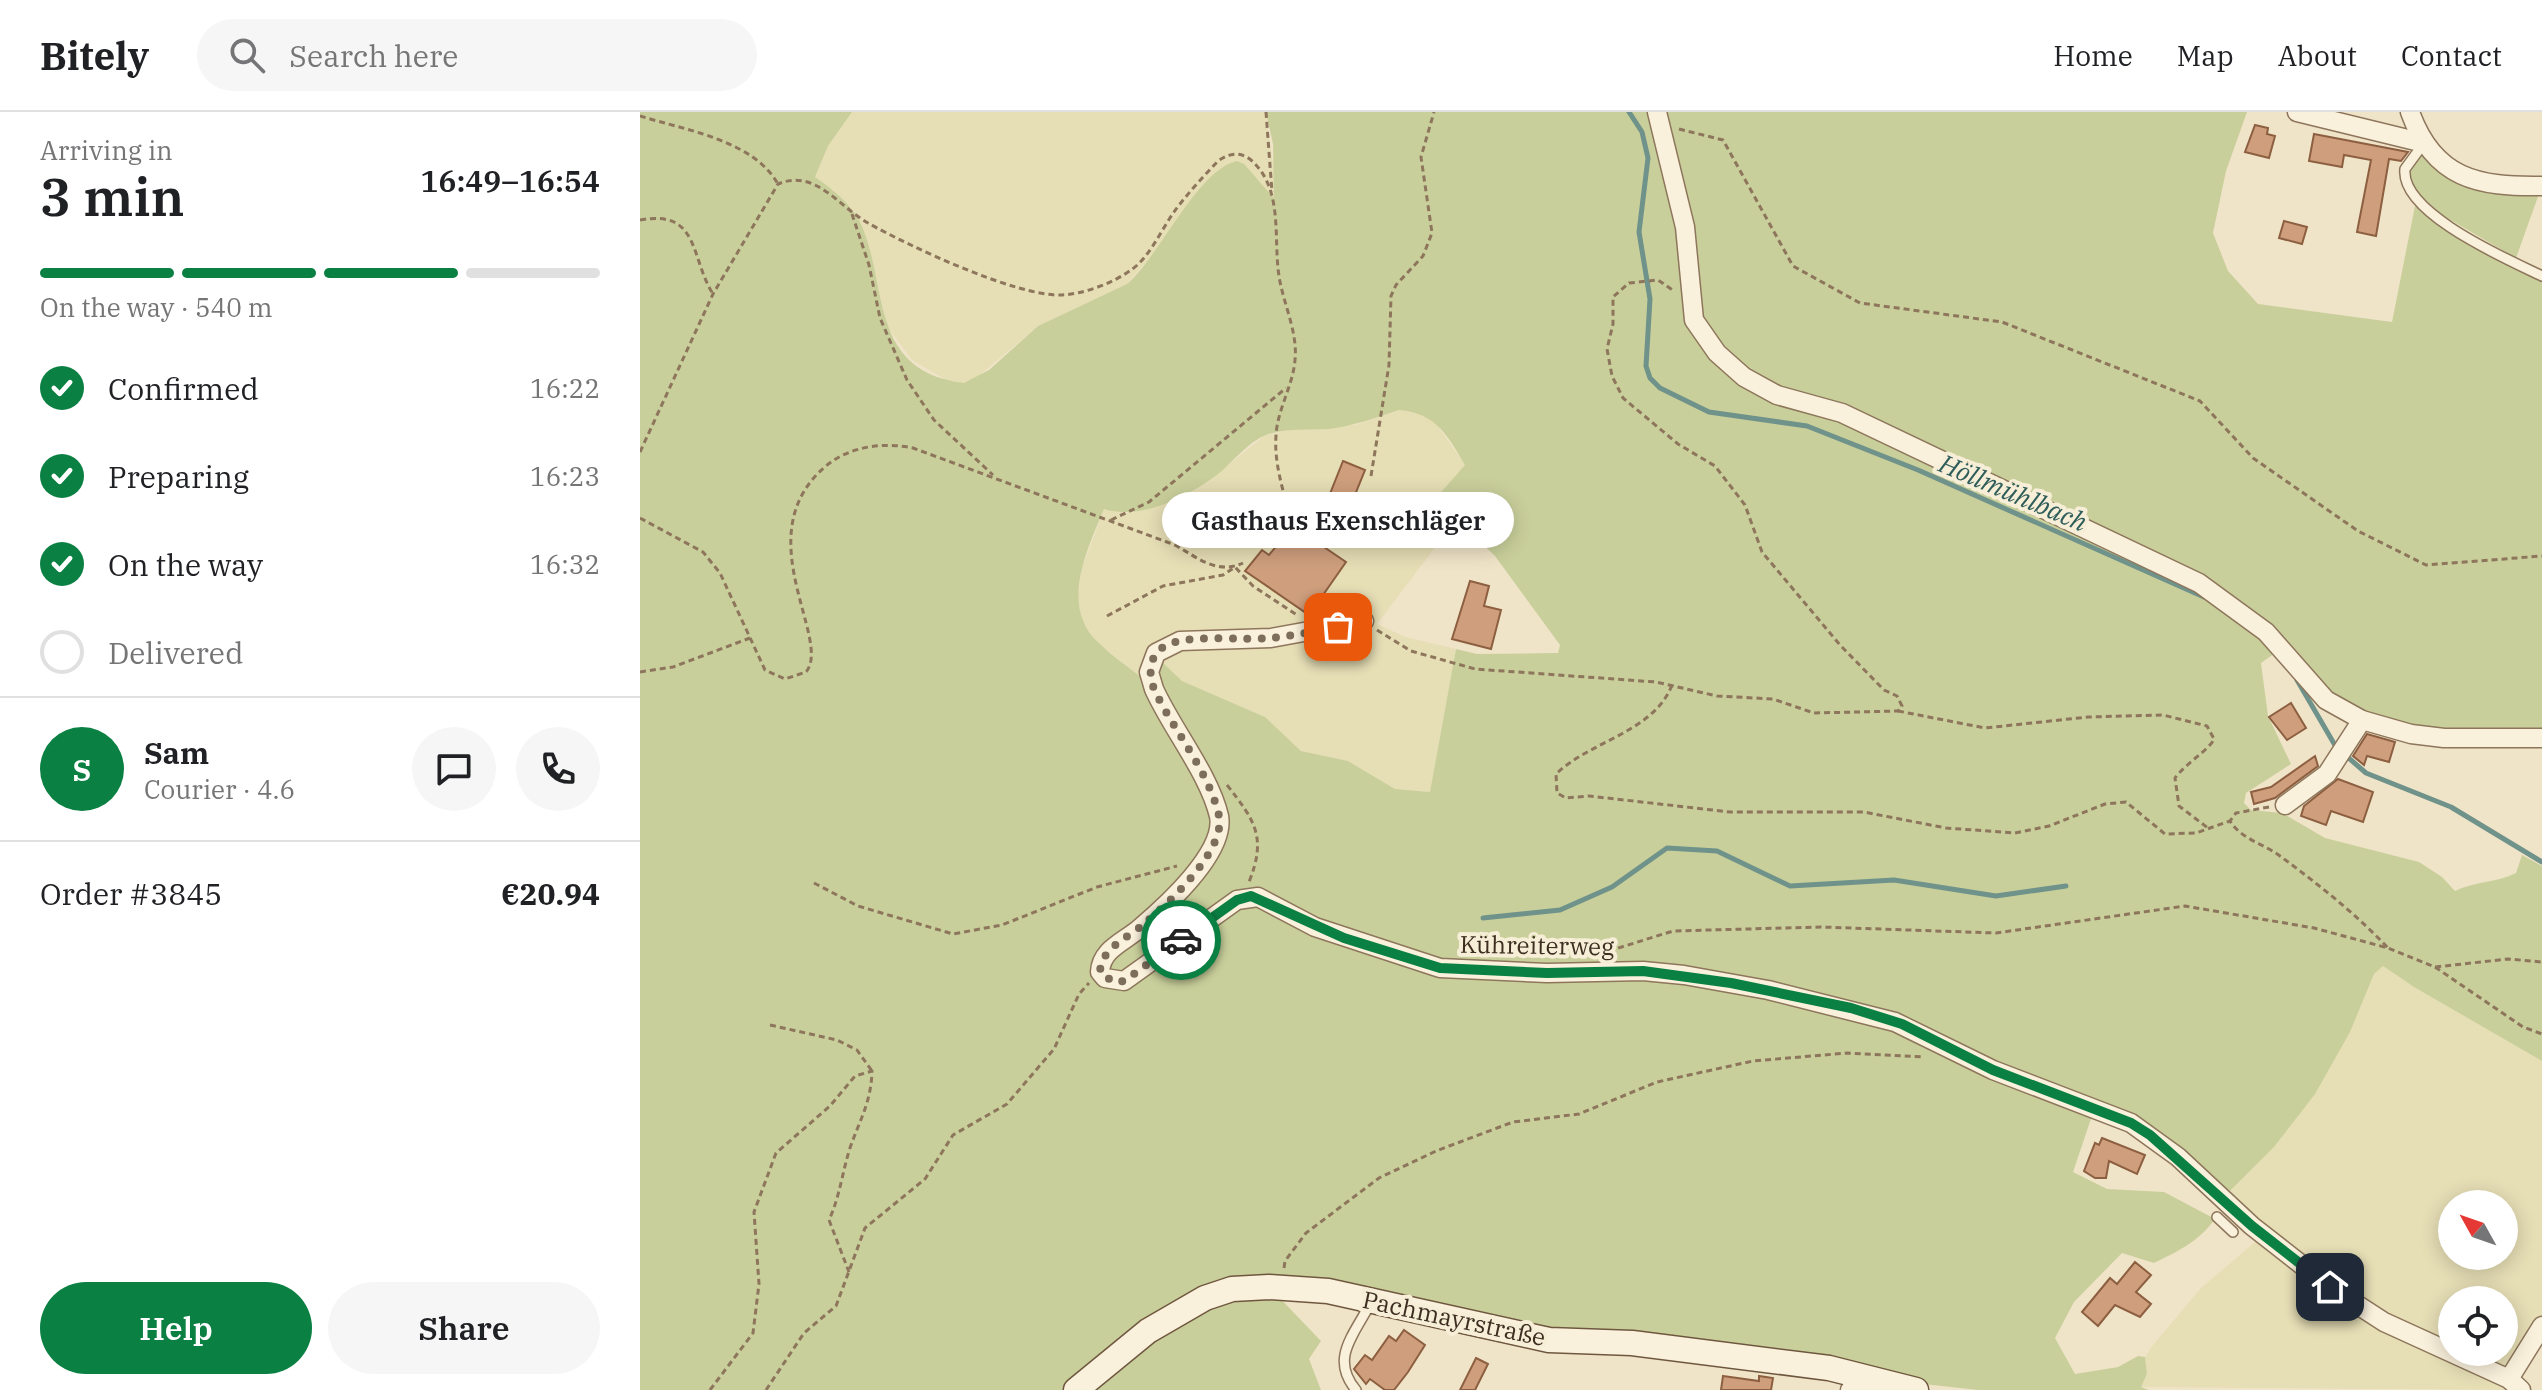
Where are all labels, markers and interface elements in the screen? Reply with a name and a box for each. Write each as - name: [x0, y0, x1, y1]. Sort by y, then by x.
- search box: [197, 19, 757, 91]
- text: Bitely: [40, 31, 149, 80]
- icon: search: [225, 33, 269, 77]
- text: Search here: [289, 36, 458, 75]
- text: Home: [2053, 37, 2133, 74]
- text: Map: [2177, 37, 2234, 74]
- text: About: [2278, 37, 2357, 74]
- text: Contact: [2401, 37, 2502, 74]
- text: Arriving in: [40, 133, 173, 167]
- text: 16:49–16:54: [420, 161, 600, 200]
- text: 3 min: [40, 163, 185, 230]
- text: On the way · 540 m: [40, 290, 273, 324]
- icon: check: [40, 366, 84, 410]
- text: Confirmed: [108, 369, 259, 408]
- text: 16:22: [530, 371, 600, 405]
- water label: Höllmühlbach: [1933, 445, 2093, 539]
- icon: check: [40, 454, 84, 498]
- text: Preparing: [108, 457, 249, 496]
- text: 16:23: [530, 459, 600, 493]
- callout: Gasthaus Exenschläger: [1162, 491, 1514, 547]
- text: Gasthaus Exenschläger: [1191, 503, 1485, 537]
- icon: check: [40, 542, 84, 586]
- text: On the way: [108, 545, 263, 584]
- text: 16:32: [530, 547, 600, 581]
- pin: [1304, 593, 1372, 661]
- icon: bag: [1316, 605, 1360, 649]
- text: Delivered: [108, 633, 243, 672]
- button: chat: [412, 727, 496, 811]
- button: phone: [516, 727, 600, 811]
- text: Sam: [144, 733, 209, 772]
- text: S: [73, 750, 91, 789]
- text: Courier · 4.6: [144, 772, 295, 806]
- text: Order #3845: [40, 874, 222, 913]
- text: €20.94: [501, 874, 600, 913]
- courier: [1141, 900, 1221, 980]
- icon: car: [1159, 918, 1203, 962]
- street label: Kühreiterweg: [1460, 928, 1614, 962]
- north arrow: [2438, 1190, 2518, 1270]
- map controls: [2438, 1190, 2518, 1366]
- pin: [2296, 1253, 2364, 1321]
- icon: home: [2308, 1265, 2352, 1309]
- button: Help: [40, 1282, 312, 1374]
- button: Share: [328, 1282, 600, 1374]
- street label: Pachmayrstraße: [1360, 1283, 1549, 1353]
- button: locate: [2438, 1286, 2518, 1366]

